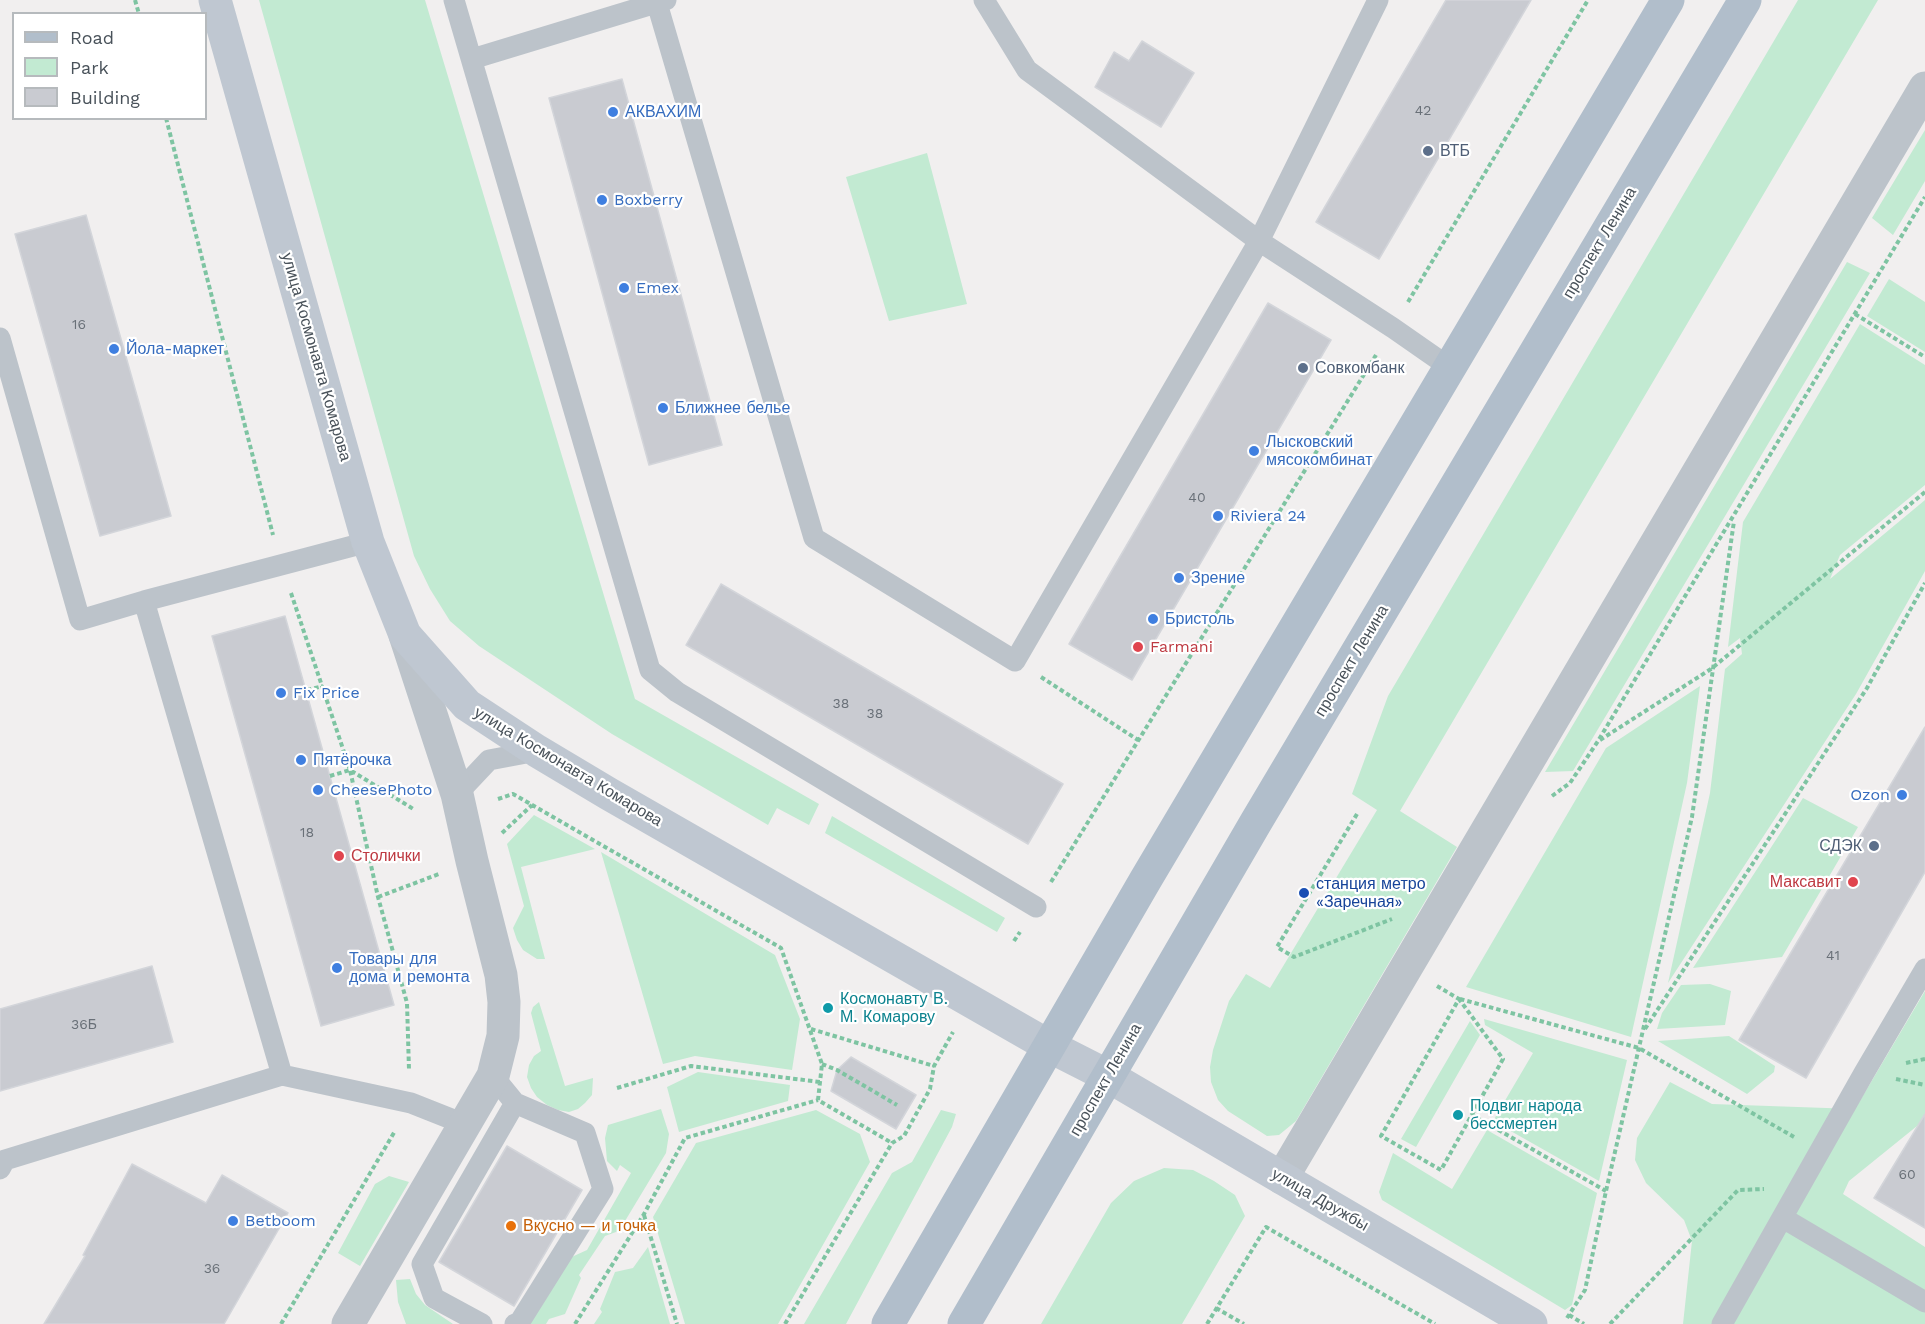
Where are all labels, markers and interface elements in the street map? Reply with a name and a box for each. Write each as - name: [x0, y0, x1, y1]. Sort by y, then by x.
- legend: [12, 12, 207, 120]
- text: Road: [70, 27, 114, 48]
- text: Park: [70, 57, 109, 78]
- text: Building: [70, 87, 140, 108]
- place label: АКВАХИМ: [625, 102, 701, 122]
- house number: 42: [1415, 103, 1431, 119]
- marker: АКВАХИМ: [606, 105, 620, 119]
- place label: ВТБ: [1440, 141, 1470, 161]
- marker: ВТБ: [1421, 144, 1435, 158]
- street label: проспект Ленина: [1559, 184, 1641, 302]
- place label: Boxberry: [614, 190, 683, 210]
- marker: Boxberry: [595, 193, 609, 207]
- street label: улица Космонавта Комарова: [277, 251, 355, 463]
- place label: Emex: [636, 278, 679, 298]
- marker: Emex: [617, 281, 631, 295]
- house number: 16: [72, 317, 86, 333]
- place label: Йола-маркет: [126, 339, 224, 359]
- marker: Йола-маркет: [107, 342, 121, 356]
- place label: Совкомбанк: [1315, 358, 1404, 378]
- marker: Совкомбанк: [1296, 361, 1310, 375]
- place label: Ближнее белье: [675, 398, 790, 418]
- marker: Ближнее белье: [656, 401, 670, 415]
- place label: Лысковский мясокомбинат: [1266, 432, 1372, 470]
- marker: Лысковский мясокомбинат: [1247, 444, 1261, 458]
- house number: 40: [1188, 490, 1206, 506]
- place label: Riviera 24: [1230, 506, 1306, 526]
- marker: Riviera 24: [1211, 509, 1225, 523]
- place label: Зрение: [1191, 568, 1245, 588]
- marker: Зрение: [1172, 571, 1186, 585]
- street label: проспект Ленина: [1311, 602, 1393, 720]
- place label: Бристоль: [1165, 609, 1235, 629]
- marker: Бристоль: [1146, 612, 1160, 626]
- place label: Farmani: [1150, 637, 1213, 657]
- marker: Farmani: [1131, 640, 1145, 654]
- place label: Fix Price: [293, 683, 360, 703]
- marker: Fix Price: [274, 686, 288, 700]
- house number: 38: [833, 696, 849, 712]
- street label: улица Космонавта Комарова: [470, 703, 666, 831]
- house number: 38: [867, 706, 883, 722]
- place label: Пятёрочка: [313, 750, 391, 770]
- marker: Пятёрочка: [294, 753, 308, 767]
- place label: CheesePhoto: [330, 780, 432, 800]
- marker: CheesePhoto: [311, 783, 325, 797]
- place label: Ozon: [1850, 785, 1890, 805]
- marker: Ozon: [1895, 788, 1909, 802]
- house number: 18: [300, 825, 314, 841]
- place label: СДЭК: [1819, 836, 1862, 856]
- marker: СДЭК: [1867, 839, 1881, 853]
- place label: Столички: [351, 846, 421, 866]
- marker: Столички: [332, 849, 346, 863]
- place label: Максавит: [1770, 872, 1841, 892]
- place label: станция метро «Заречная»: [1316, 874, 1426, 912]
- marker: Максавит: [1846, 875, 1860, 889]
- marker: станция метро «Заречная»: [1297, 886, 1311, 900]
- house number: 41: [1826, 948, 1840, 964]
- place label: Товары для дома и ремонта: [349, 949, 470, 987]
- marker: Товары для дома и ремонта: [330, 961, 344, 975]
- place label: Космонавту В. М. Комарову: [840, 989, 948, 1027]
- marker: Космонавту В. М. Комарову: [821, 1001, 835, 1015]
- house number: 36Б: [71, 1017, 97, 1033]
- street label: проспект Ленина: [1066, 1020, 1146, 1140]
- place label: Подвиг народа бессмертен: [1470, 1096, 1582, 1134]
- marker: Подвиг народа бессмертен: [1451, 1108, 1465, 1122]
- street label: улица Дружбы: [1268, 1165, 1372, 1235]
- house number: 60: [1898, 1167, 1916, 1183]
- place label: Betboom: [245, 1211, 316, 1231]
- marker: Betboom: [226, 1214, 240, 1228]
- place label: Вкусно — и точка: [523, 1216, 656, 1236]
- marker: Вкусно — и точка: [504, 1219, 518, 1233]
- house number: 36: [204, 1261, 220, 1277]

